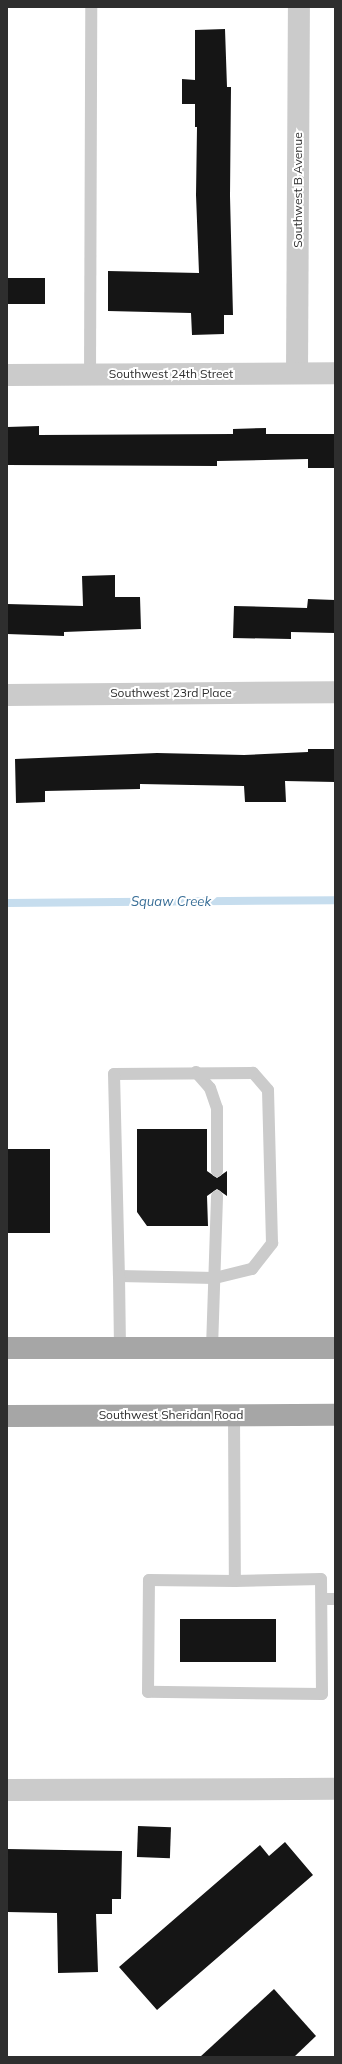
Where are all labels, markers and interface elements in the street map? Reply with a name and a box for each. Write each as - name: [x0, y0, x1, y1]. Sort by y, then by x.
- street label: Southwest B Avenue: [291, 132, 305, 248]
- street label: Southwest 24th Street: [109, 367, 233, 381]
- street label: Southwest 23rd Place: [110, 686, 232, 700]
- water label: Squaw Creek: [131, 893, 211, 909]
- street label: Southwest Sheridan Road: [99, 1408, 243, 1422]

